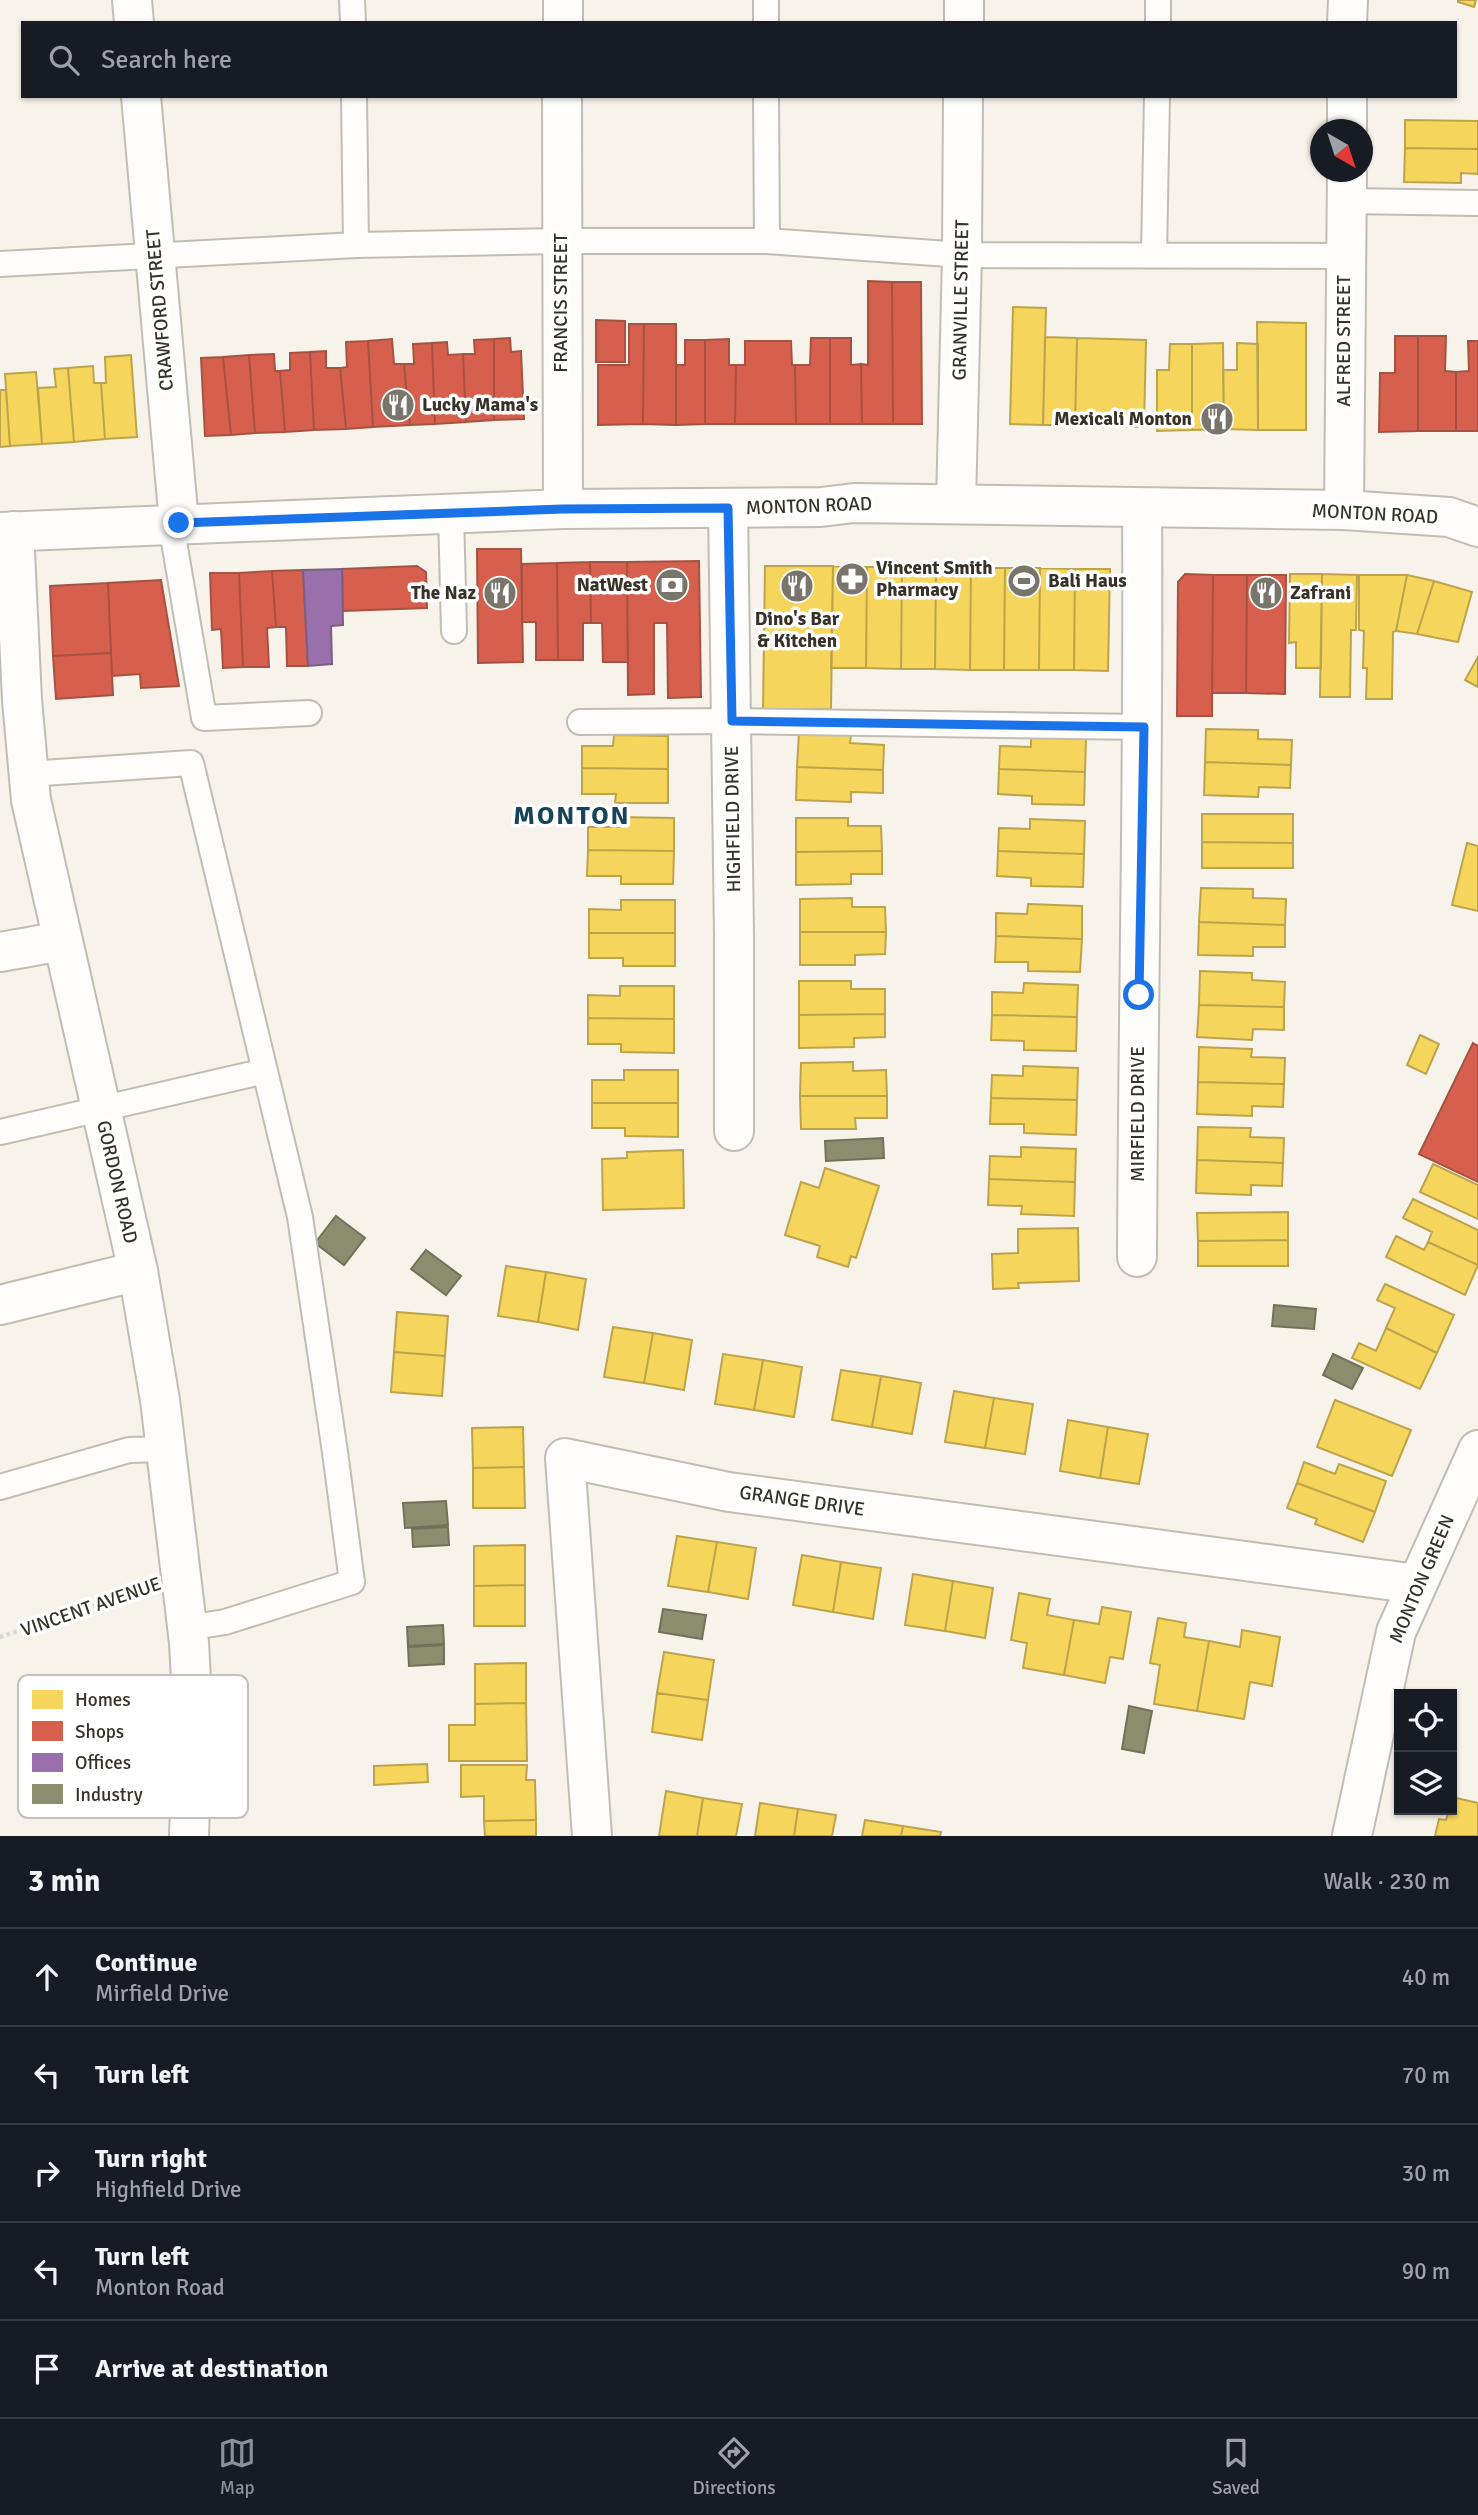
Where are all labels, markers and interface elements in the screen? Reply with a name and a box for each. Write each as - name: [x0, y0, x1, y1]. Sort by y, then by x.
- search box: [21, 21, 1457, 98]
- icon: search: [45, 41, 83, 79]
- text: Search here: [101, 44, 232, 76]
- north arrow: [1310, 119, 1373, 182]
- street label: GRANVILLE STREET: [948, 219, 974, 381]
- street label: CRAWFORD STREET: [141, 228, 179, 392]
- street label: FRANCIS STREET: [549, 233, 573, 373]
- street label: ALFRED STREET: [1332, 275, 1356, 407]
- restaurant icon: Lucky Mama's: [379, 386, 417, 424]
- place label: Lucky Mama's: [422, 393, 538, 417]
- restaurant icon: Mexicali Monton: [1198, 400, 1236, 438]
- place label: Mexicali Monton: [1054, 407, 1192, 431]
- street label: MONTON ROAD: [745, 492, 873, 520]
- street label: MONTON ROAD: [1311, 499, 1439, 529]
- route end: [163, 507, 194, 538]
- place label: Vincent Smith Pharmacy: [876, 556, 993, 602]
- pharmacy icon: Vincent Smith Pharmacy: [833, 560, 871, 598]
- sports icon: Bali Haus: [1005, 562, 1043, 600]
- bank icon: NatWest: [653, 566, 691, 604]
- restaurant icon: Dino's Bar & Kitchen: [778, 567, 816, 605]
- place label: Bali Haus: [1048, 569, 1127, 593]
- place label: NatWest: [577, 573, 648, 597]
- restaurant icon: The Naz: [481, 574, 519, 612]
- restaurant icon: Zafrani: [1247, 574, 1285, 612]
- place label: The Naz: [411, 581, 476, 605]
- place label: Zafrani: [1290, 581, 1351, 605]
- place label: Dino's Bar & Kitchen: [755, 607, 840, 653]
- street label: HIGHFIELD DRIVE: [720, 745, 746, 893]
- district label: MONTON: [513, 800, 631, 832]
- route start: [1123, 979, 1154, 1010]
- street label: MIRFIELD DRIVE: [1126, 1046, 1150, 1182]
- street label: GORDON ROAD: [91, 1118, 143, 1246]
- street label: GRANGE DRIVE: [738, 1480, 866, 1522]
- street label: MONTON GREEN: [1384, 1511, 1460, 1647]
- street label: VINCENT AVENUE: [18, 1572, 164, 1642]
- legend: [18, 1675, 248, 1818]
- text: Homes: [75, 1688, 131, 1712]
- map controls: [1394, 1689, 1457, 1815]
- button: locate: [1394, 1689, 1457, 1752]
- text: Shops: [75, 1720, 124, 1744]
- text: Offices: [75, 1751, 131, 1775]
- button: layers: [1394, 1752, 1457, 1815]
- text: Industry: [75, 1783, 143, 1807]
- text: 3 min: [28, 1863, 100, 1900]
- text: Walk · 230 m: [1324, 1867, 1450, 1896]
- text: Continue: [95, 1947, 197, 1979]
- icon: ahead: [28, 1958, 66, 1996]
- text: 40 m: [1402, 1963, 1450, 1992]
- text: Mirfield Drive: [95, 1979, 229, 2008]
- icon: left: [28, 2056, 66, 2094]
- text: Turn left: [95, 2059, 189, 2091]
- text: 70 m: [1402, 2061, 1450, 2090]
- text: Turn right: [95, 2143, 207, 2175]
- icon: right: [28, 2154, 66, 2192]
- text: 30 m: [1402, 2159, 1450, 2188]
- text: Highfield Drive: [95, 2175, 242, 2204]
- text: Turn left: [95, 2241, 189, 2273]
- icon: left: [28, 2252, 66, 2290]
- text: 90 m: [1402, 2257, 1450, 2286]
- text: Monton Road: [95, 2273, 225, 2302]
- icon: arrive: [28, 2350, 66, 2388]
- text: Arrive at destination: [95, 2353, 328, 2385]
- tab: Map: [218, 2434, 256, 2500]
- tab: Directions: [693, 2434, 776, 2500]
- tab: Saved: [1212, 2434, 1260, 2500]

